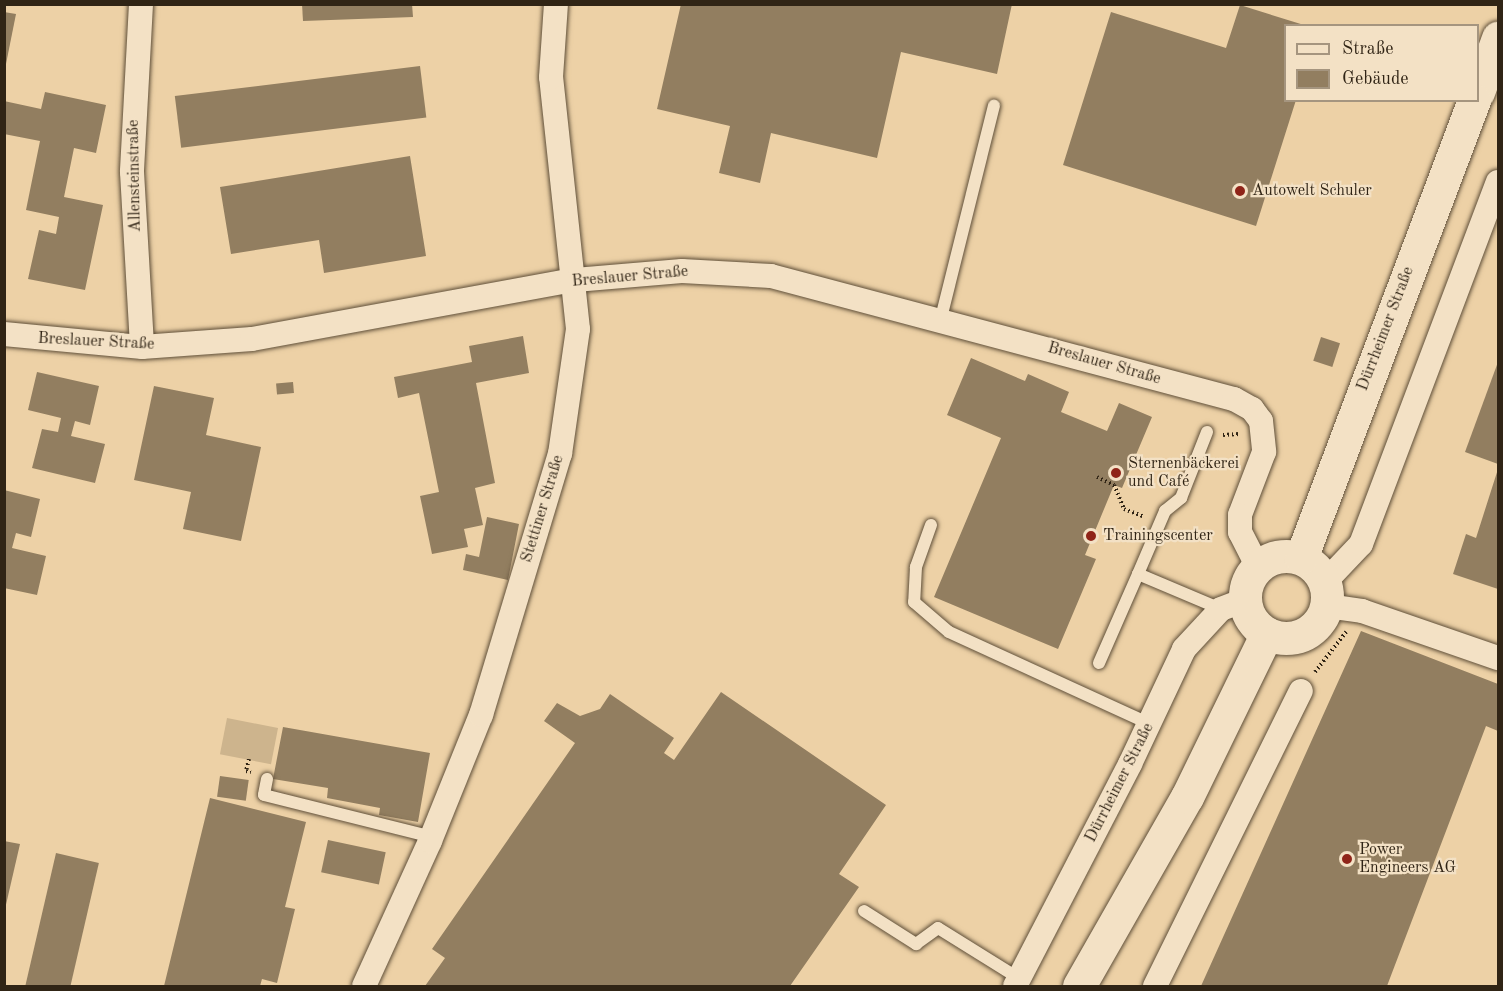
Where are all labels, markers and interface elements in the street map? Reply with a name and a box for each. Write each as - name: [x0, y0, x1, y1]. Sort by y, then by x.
- legend: [1284, 24, 1479, 102]
- text: Straße: [1342, 40, 1393, 58]
- text: Gebäude: [1342, 70, 1409, 88]
- street label: Allensteinstraße: [124, 120, 146, 232]
- place label: Autowelt Schuler: [1252, 181, 1372, 201]
- marker: Autowelt Schuler: [1233, 184, 1247, 198]
- street label: Breslauer Straße: [571, 262, 689, 292]
- street label: Dürrheimer Straße: [1353, 264, 1419, 394]
- street label: Breslauer Straße: [37, 329, 155, 355]
- street label: Breslauer Straße: [1045, 339, 1163, 389]
- street label: Stettiner Straße: [518, 453, 568, 565]
- place label: Sternenbäckerei und Café: [1128, 454, 1239, 492]
- marker: Sternenbäckerei und Café: [1109, 466, 1123, 480]
- place label: Trainingscenter: [1103, 526, 1213, 546]
- marker: Trainingscenter: [1084, 529, 1098, 543]
- street label: Dürrheimer Straße: [1082, 720, 1158, 846]
- place label: Power Engineers AG: [1359, 840, 1456, 878]
- marker: Power Engineers AG: [1340, 852, 1354, 866]

